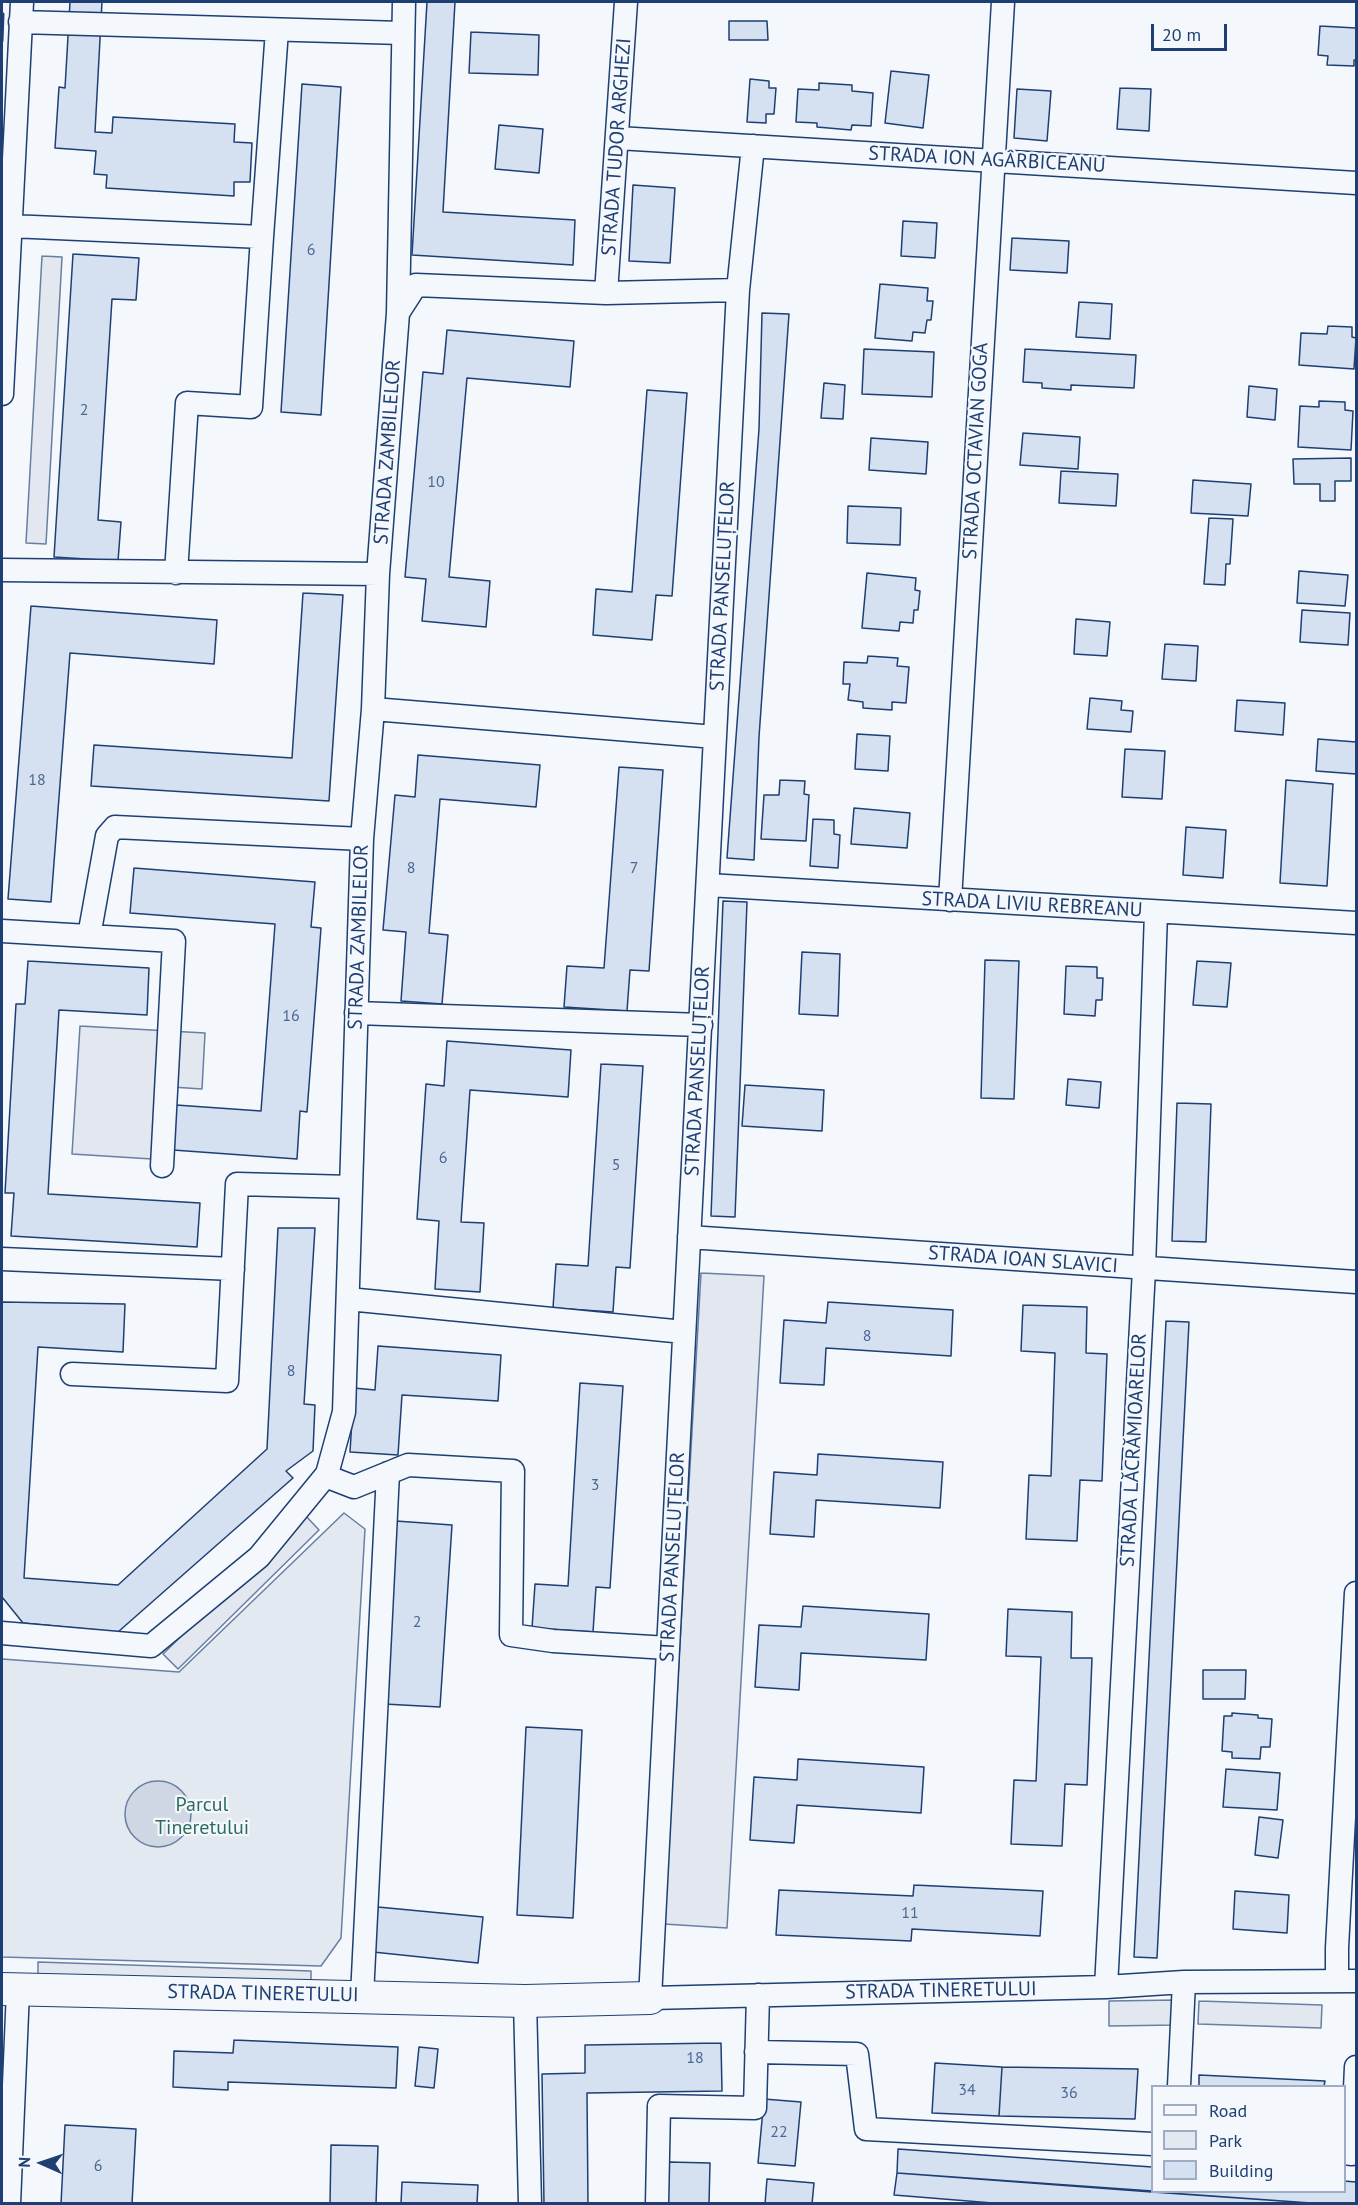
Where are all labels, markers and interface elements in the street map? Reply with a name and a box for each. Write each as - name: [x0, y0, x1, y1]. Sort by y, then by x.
- scale bar: [1154, 12, 1230, 50]
- text: 20 m: [1162, 23, 1201, 46]
- street label: STRADA TUDOR ARGHEZI: [597, 37, 637, 257]
- street label: STRADA ION AGÂRBICEANU: [868, 142, 1106, 178]
- house number: 6: [307, 240, 315, 260]
- street label: STRADA OCTAVIAN GOGA: [958, 342, 994, 560]
- street label: STRADA ZAMBILELOR: [370, 359, 406, 545]
- house number: 2: [80, 400, 88, 420]
- house number: 10: [427, 472, 445, 492]
- street label: STRADA PANSELUȚELOR: [706, 480, 740, 692]
- house number: 18: [28, 770, 46, 790]
- street label: STRADA ZAMBILELOR: [344, 844, 374, 1030]
- house number: 8: [407, 858, 415, 878]
- house number: 7: [630, 858, 638, 878]
- street label: STRADA LIVIU REBREANU: [921, 887, 1143, 923]
- street label: STRADA PANSELUȚELOR: [681, 965, 715, 1177]
- house number: 16: [282, 1006, 300, 1026]
- house number: 6: [439, 1148, 447, 1168]
- house number: 5: [612, 1155, 620, 1175]
- street label: STRADA IOAN SLAVICI: [927, 1241, 1119, 1279]
- house number: 8: [863, 1326, 871, 1346]
- street label: STRADA LĂCRĂMIOARELOR: [1116, 1332, 1152, 1568]
- house number: 8: [287, 1361, 295, 1381]
- street label: STRADA PANSELUȚELOR: [656, 1451, 690, 1663]
- house number: 3: [591, 1475, 599, 1495]
- house number: 2: [413, 1612, 421, 1632]
- park label: Parcul Tineretului: [155, 1793, 249, 1840]
- house number: 11: [901, 1903, 919, 1923]
- street label: STRADA TINERETULUI: [845, 1977, 1037, 2005]
- street label: STRADA TINERETULUI: [167, 1980, 359, 2008]
- house number: 18: [686, 2048, 704, 2068]
- house number: 34: [958, 2080, 976, 2100]
- house number: 36: [1060, 2083, 1078, 2103]
- legend: [1151, 2085, 1346, 2193]
- text: Road: [1209, 2099, 1247, 2122]
- house number: 22: [770, 2122, 788, 2142]
- text: Park: [1209, 2129, 1242, 2152]
- north arrow: [12, 2133, 72, 2193]
- text: N: [14, 2156, 34, 2168]
- house number: 6: [94, 2156, 102, 2176]
- text: Building: [1209, 2159, 1273, 2182]

